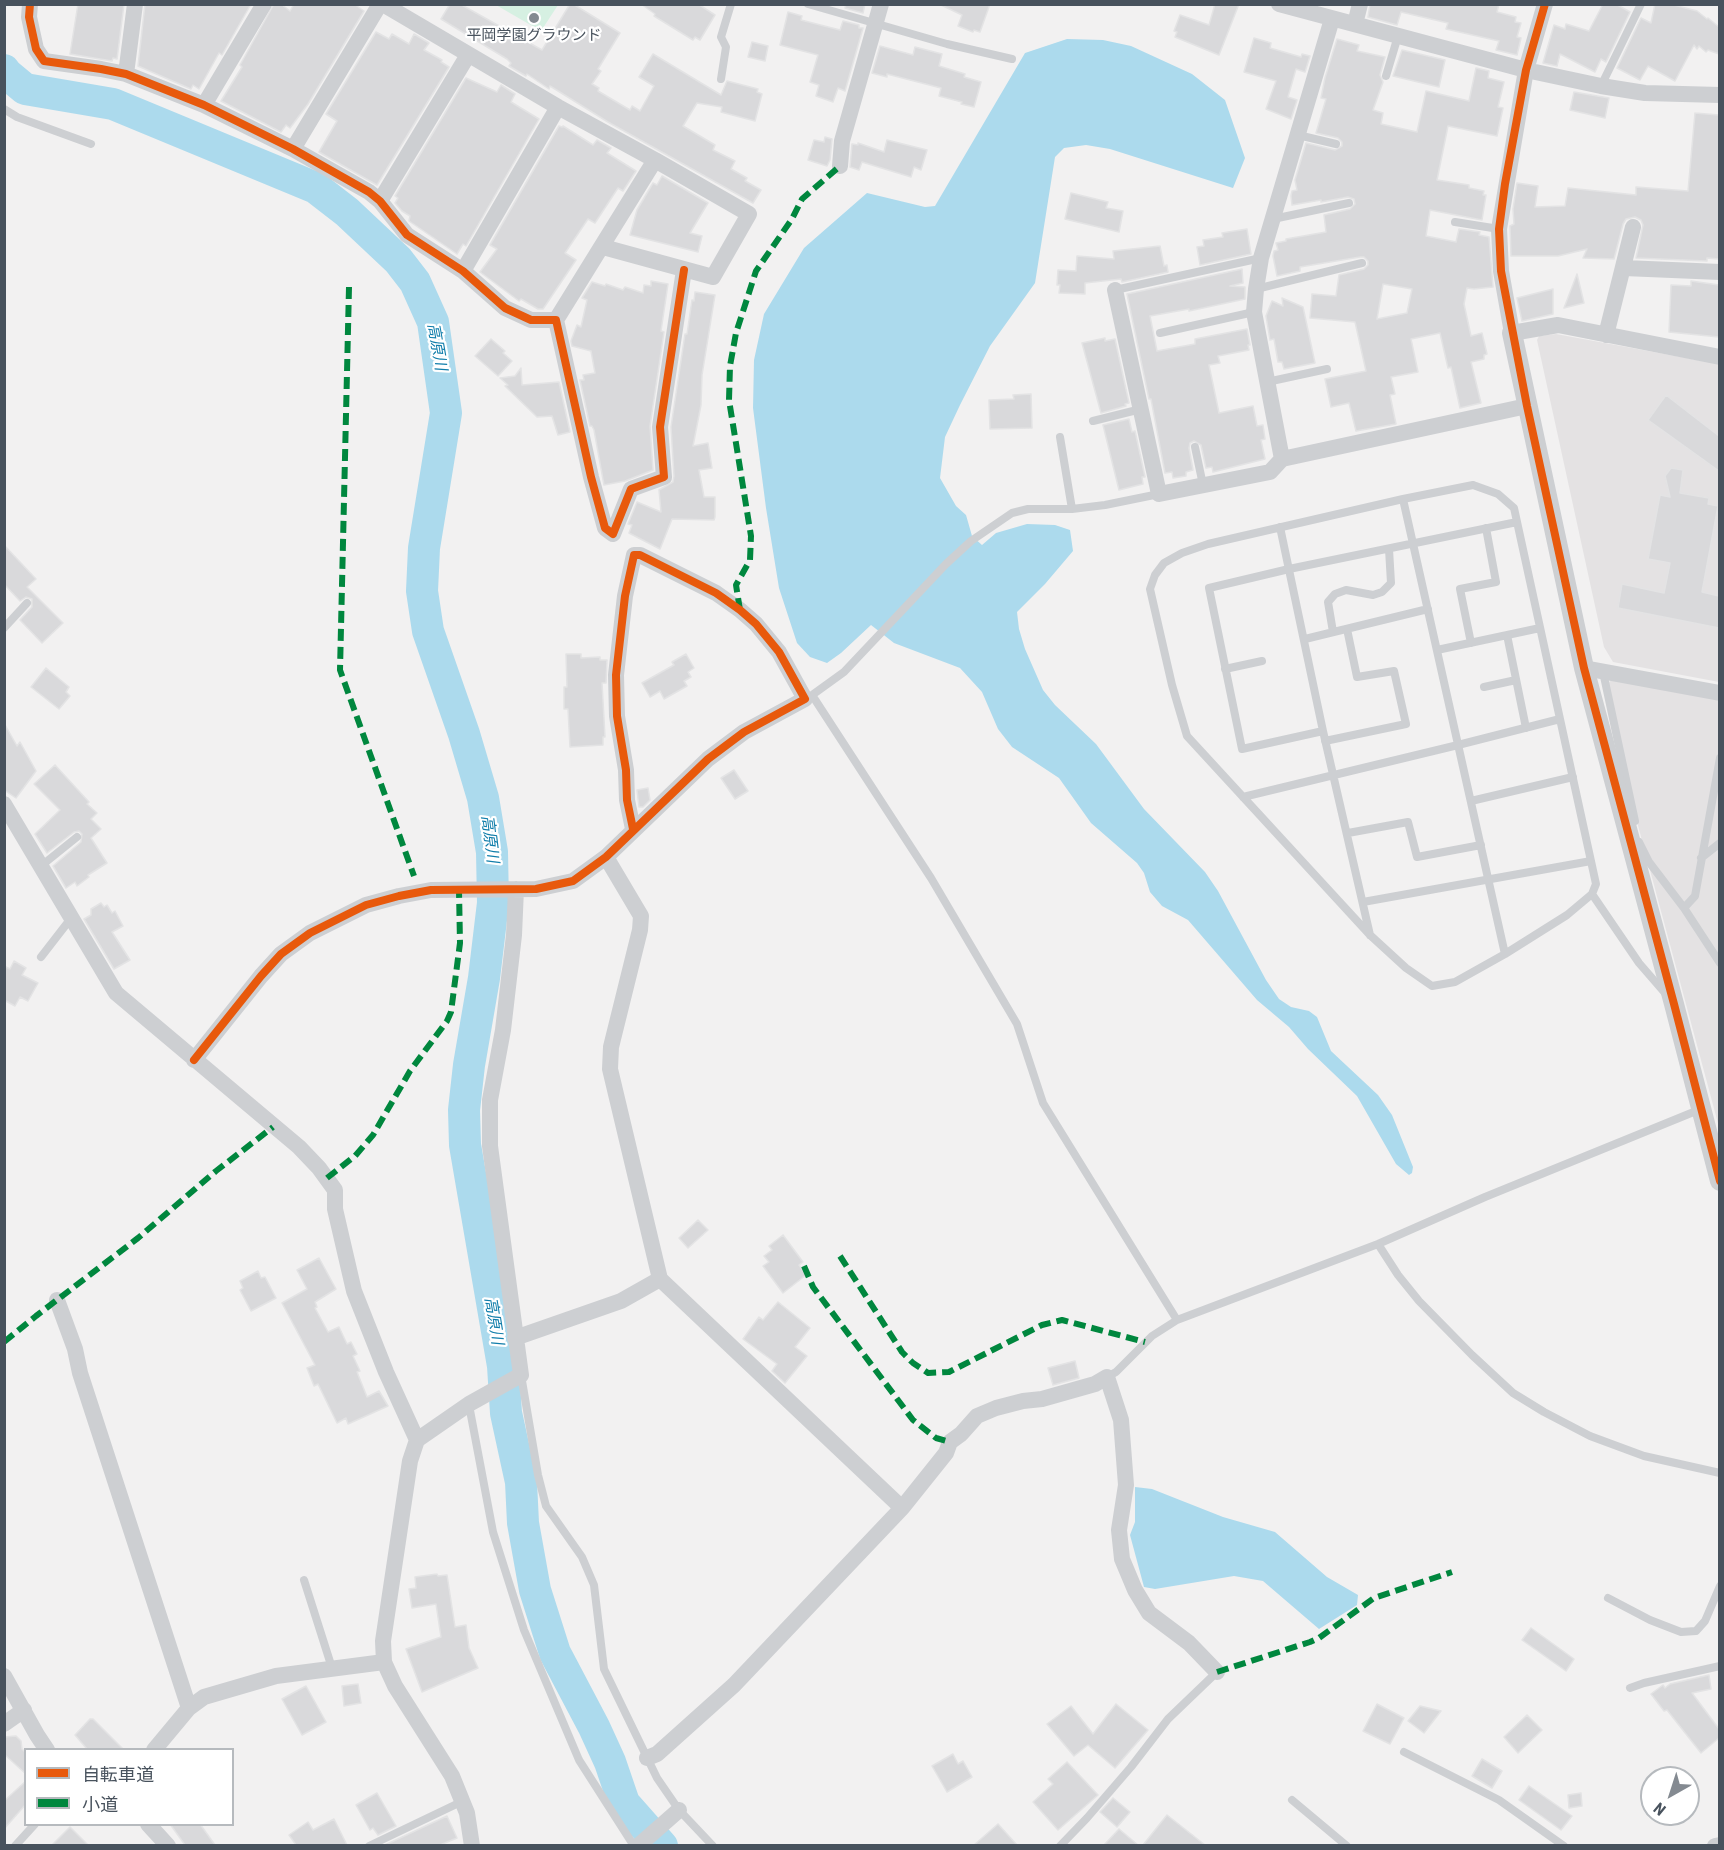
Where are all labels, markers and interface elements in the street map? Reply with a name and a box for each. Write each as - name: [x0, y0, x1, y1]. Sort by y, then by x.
- marker: 平岡学園グラウンド: [527, 11, 541, 25]
- place label: 平岡学園グラウンド: [467, 27, 601, 45]
- water label: 高原川: [422, 322, 450, 372]
- water label: 高原川: [477, 814, 501, 864]
- water label: 高原川: [480, 1296, 506, 1346]
- legend: [24, 1748, 234, 1826]
- text: 自転車道: [82, 1764, 154, 1785]
- north arrow: [1640, 1766, 1700, 1826]
- text: 小道: [82, 1794, 118, 1815]
- text: N: [1650, 1798, 1669, 1819]

